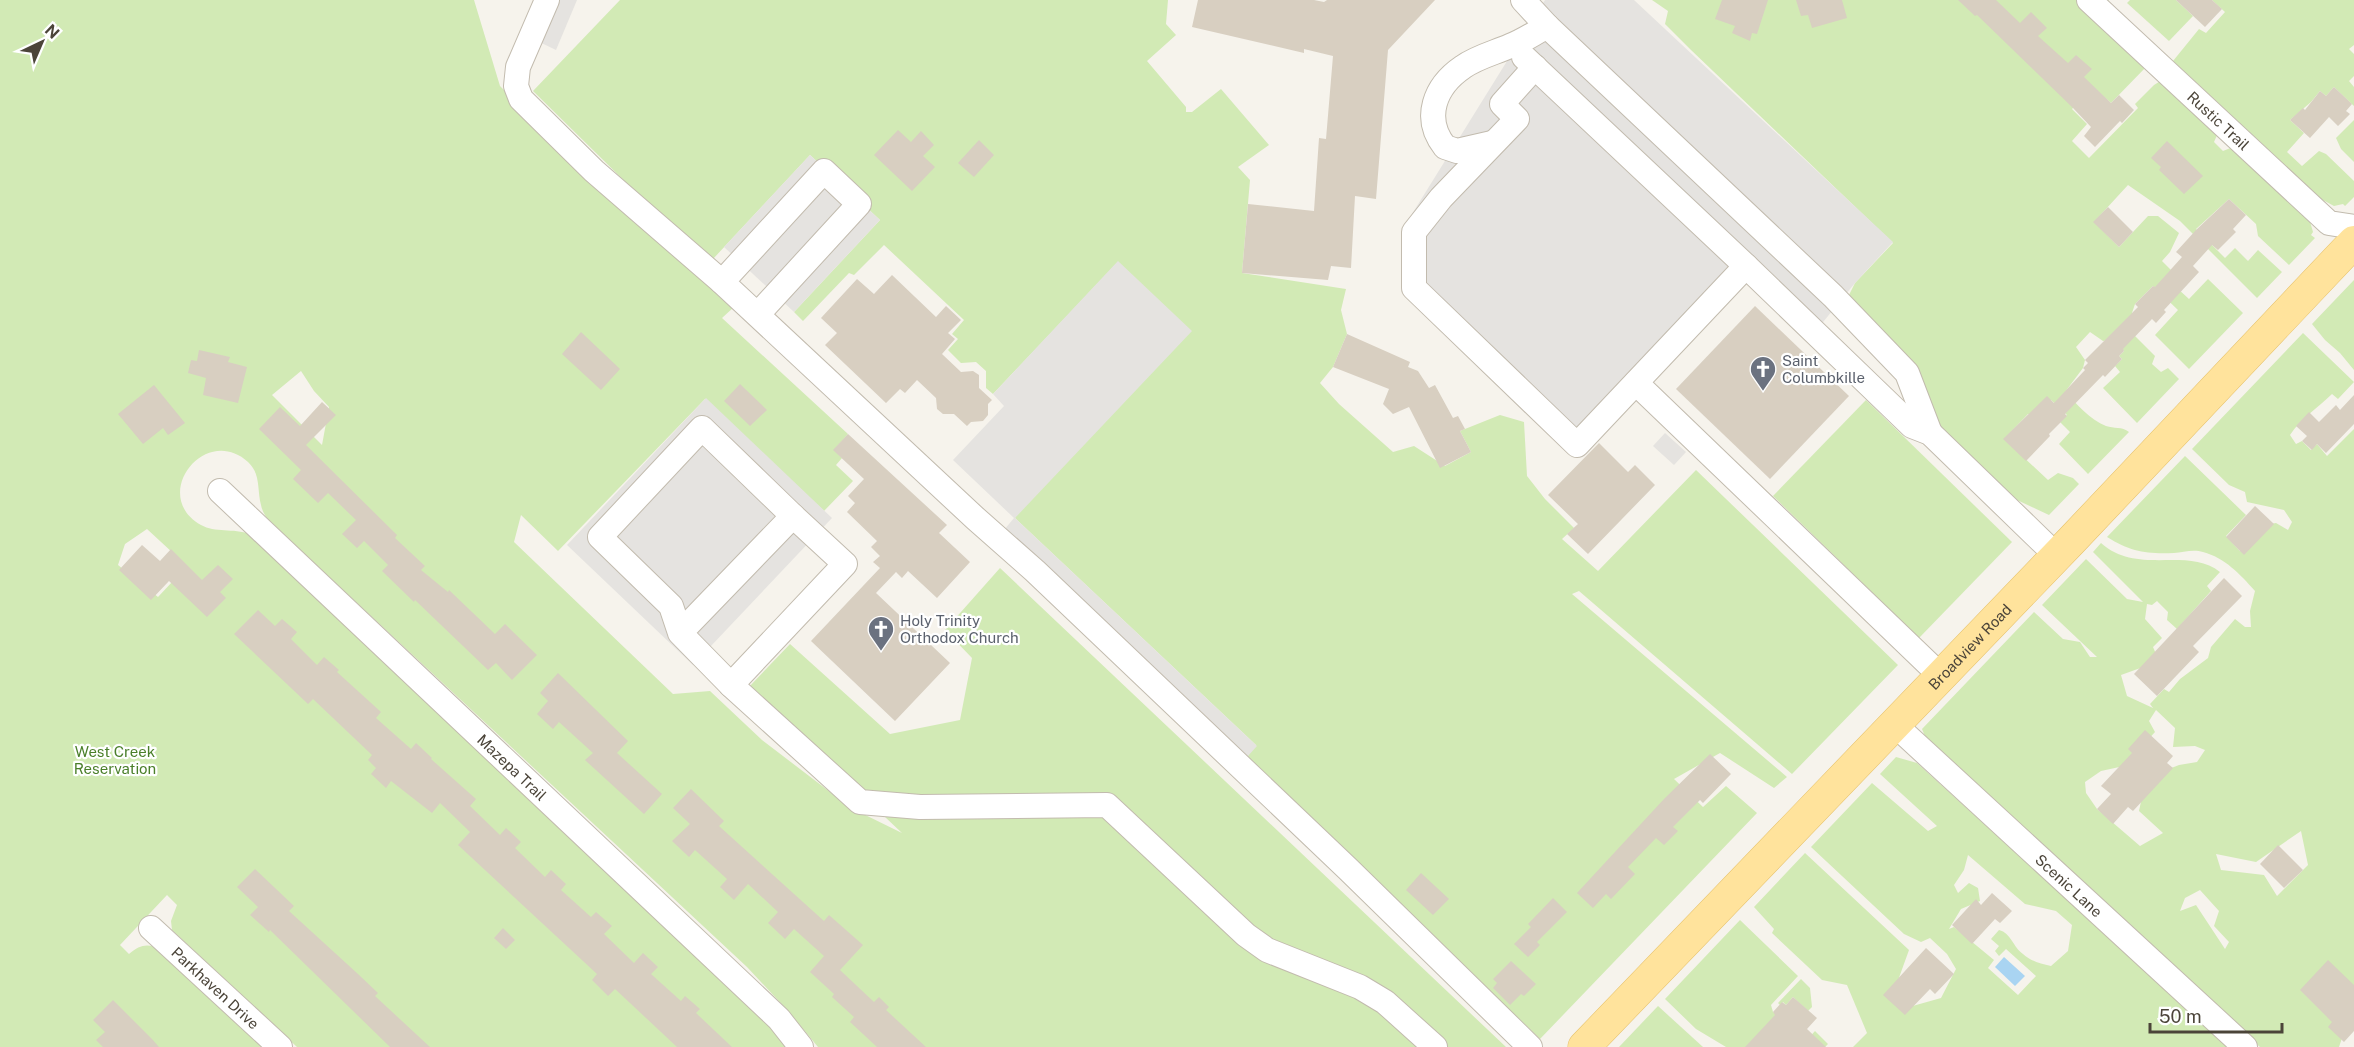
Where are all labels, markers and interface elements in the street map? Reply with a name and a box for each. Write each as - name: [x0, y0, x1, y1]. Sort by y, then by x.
- north arrow: [12, 12, 72, 72]
- text: N: [41, 20, 63, 43]
- street label: Rustic Trail: [2184, 88, 2253, 153]
- place label: Saint Columbkille: [1782, 352, 1865, 386]
- church icon: Saint Columbkille: [1748, 354, 1778, 392]
- street label: Broadview Road: [1925, 600, 2015, 693]
- place label: Holy Trinity Orthodox Church: [900, 612, 1019, 646]
- church icon: Holy Trinity Orthodox Church: [866, 614, 896, 652]
- street label: Mazepa Trail: [474, 730, 550, 804]
- park label: West Creek Reservation: [74, 743, 156, 777]
- street label: Scenic Lane: [2032, 850, 2106, 920]
- street label: Parkhaven Drive: [168, 943, 263, 1032]
- scale bar: [2150, 996, 2282, 1034]
- text: 50 m: [2159, 1006, 2202, 1027]

